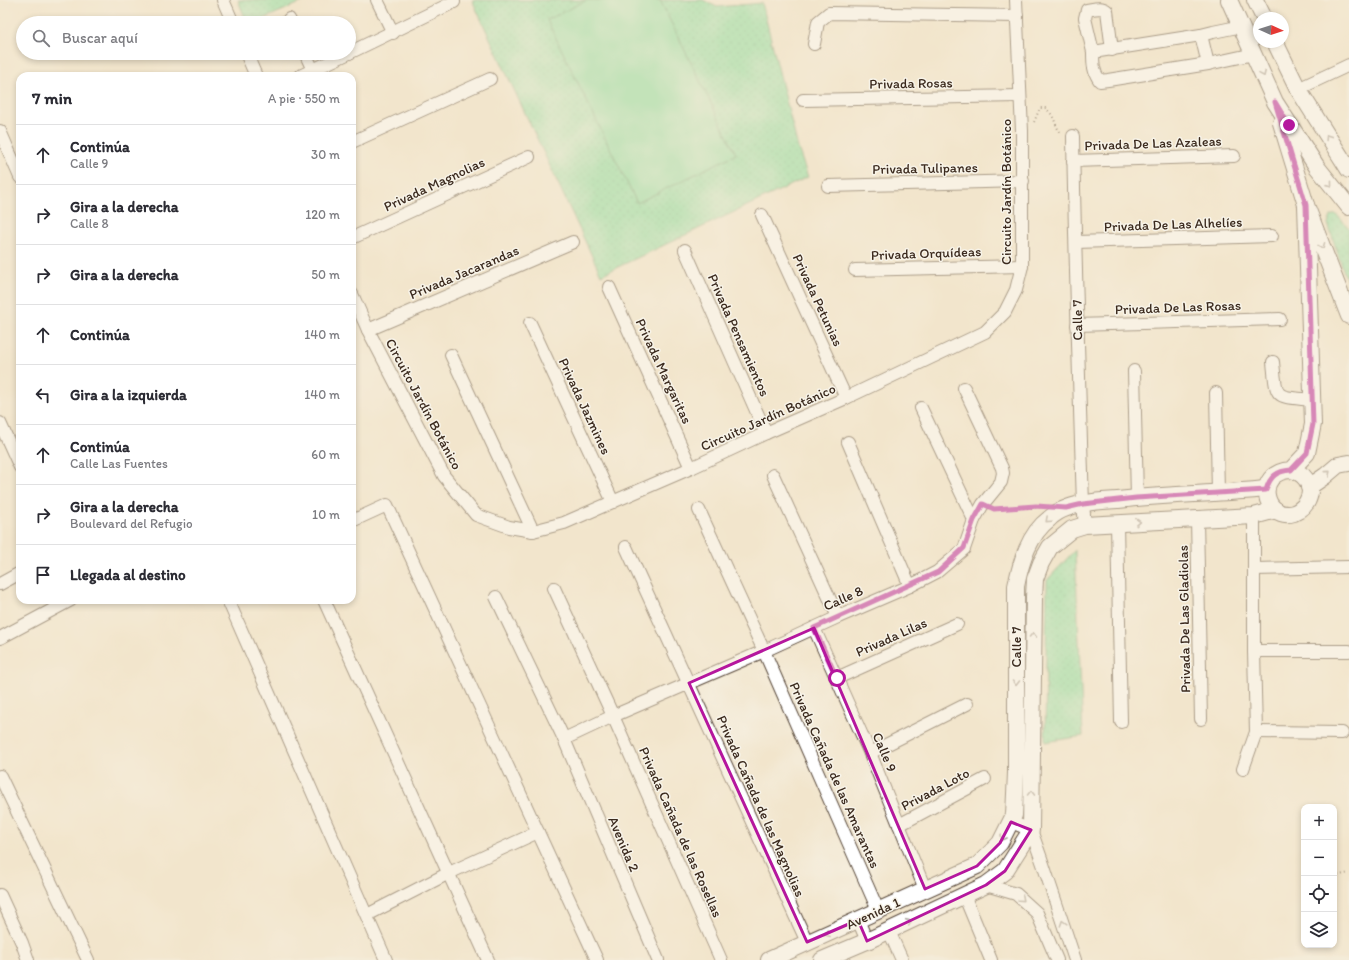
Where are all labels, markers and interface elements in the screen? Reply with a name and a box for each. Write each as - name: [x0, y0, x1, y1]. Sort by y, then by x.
- north arrow: [1253, 12, 1289, 48]
- search box: [16, 16, 356, 60]
- icon: search: [30, 27, 52, 49]
- text: Buscar aquí: [62, 29, 138, 47]
- one-way arrow: [1258, 70, 1266, 77]
- street label: Privada Rosas: [869, 74, 953, 93]
- text: 7 min: [32, 88, 72, 108]
- text: A pie · 550 m: [268, 91, 340, 106]
- route end: [1280, 116, 1298, 134]
- street label: Circuito Jardín Botánico: [998, 119, 1015, 265]
- street label: Privada De Las Azaleas: [1084, 133, 1222, 154]
- one-way arrow: [1325, 134, 1333, 141]
- text: Continúa: [70, 138, 130, 156]
- icon: ahead: [32, 144, 54, 166]
- text: 30 m: [311, 147, 340, 162]
- street label: Privada Magnolias: [381, 154, 487, 215]
- text: Calle 9: [70, 156, 108, 171]
- street label: Privada Tulipanes: [872, 159, 978, 178]
- one-way arrow: [1326, 179, 1333, 187]
- text: Gira a la derecha: [70, 198, 179, 216]
- icon: right: [32, 204, 54, 226]
- text: 120 m: [305, 207, 340, 222]
- street label: Privada De Las Alhelíes: [1103, 214, 1243, 235]
- text: Calle 8: [70, 216, 109, 231]
- street label: Privada Jacarandas: [407, 242, 522, 303]
- one-way arrow: [1318, 242, 1326, 249]
- street label: Privada Orquídeas: [871, 243, 982, 264]
- street label: Privada Petunias: [789, 251, 846, 349]
- icon: right: [32, 264, 54, 286]
- text: Gira a la derecha: [70, 266, 179, 284]
- text: 50 m: [311, 267, 340, 282]
- street label: Privada Pensamientos: [704, 271, 773, 399]
- street label: Privada De Las Rosas: [1114, 297, 1242, 318]
- street label: Calle 7: [1069, 299, 1086, 341]
- street label: Privada Margaritas: [632, 316, 695, 427]
- icon: ahead: [32, 324, 54, 346]
- text: Continúa: [70, 326, 130, 344]
- text: 140 m: [304, 327, 340, 342]
- street label: Circuito Jardín Botánico: [382, 336, 465, 473]
- street label: Privada Jazmines: [555, 355, 614, 457]
- street label: Circuito Jardín Botánico: [698, 380, 838, 455]
- icon: left: [32, 384, 54, 406]
- text: Gira a la izquierda: [70, 386, 187, 404]
- text: 140 m: [304, 387, 340, 402]
- text: Continúa: [70, 438, 130, 456]
- icon: ahead: [32, 444, 54, 466]
- text: 60 m: [311, 447, 340, 462]
- text: Calle Las Fuentes: [70, 456, 168, 471]
- one-way arrow: [1324, 471, 1331, 478]
- text: Gira a la derecha: [70, 498, 179, 516]
- icon: right: [32, 504, 54, 526]
- text: 10 m: [312, 507, 340, 522]
- one-way arrow: [1045, 515, 1053, 523]
- text: Boulevard del Refugio: [70, 516, 193, 531]
- one-way arrow: [1135, 518, 1141, 526]
- street label: Privada De Las Gladiolas: [1175, 545, 1194, 693]
- icon: arrive: [32, 564, 54, 586]
- text: Llegada al destino: [70, 566, 186, 584]
- street label: Calle 8: [821, 582, 866, 615]
- street label: Privada Lilas: [853, 614, 930, 661]
- street label: Calle 7: [1008, 626, 1025, 667]
- one-way arrow: [1029, 632, 1037, 638]
- route start: [828, 669, 846, 687]
- street label: Privada Cañada de las Amarantas: [786, 679, 883, 871]
- one-way arrow: [1012, 680, 1020, 686]
- street label: Privada Cañada de las Magnolias: [713, 713, 808, 900]
- street label: Calle 9: [869, 730, 900, 775]
- street label: Privada Cañada de las Rosellas: [635, 744, 726, 920]
- street label: Privada Loto: [898, 764, 972, 815]
- one-way arrow: [1027, 790, 1035, 796]
- map controls: [1301, 804, 1337, 948]
- button: +: [1301, 804, 1337, 840]
- street label: Avenida 2: [604, 814, 643, 875]
- one-way arrow: [1000, 834, 1007, 841]
- button: −: [1301, 840, 1337, 876]
- button: locate: [1301, 876, 1337, 912]
- street label: Avenida 1: [844, 893, 903, 933]
- one-way arrow: [1017, 895, 1025, 902]
- button: layers: [1301, 912, 1337, 948]
- one-way arrow: [905, 918, 912, 926]
- one-way arrow: [1059, 919, 1068, 926]
- one-way arrow: [823, 929, 830, 937]

